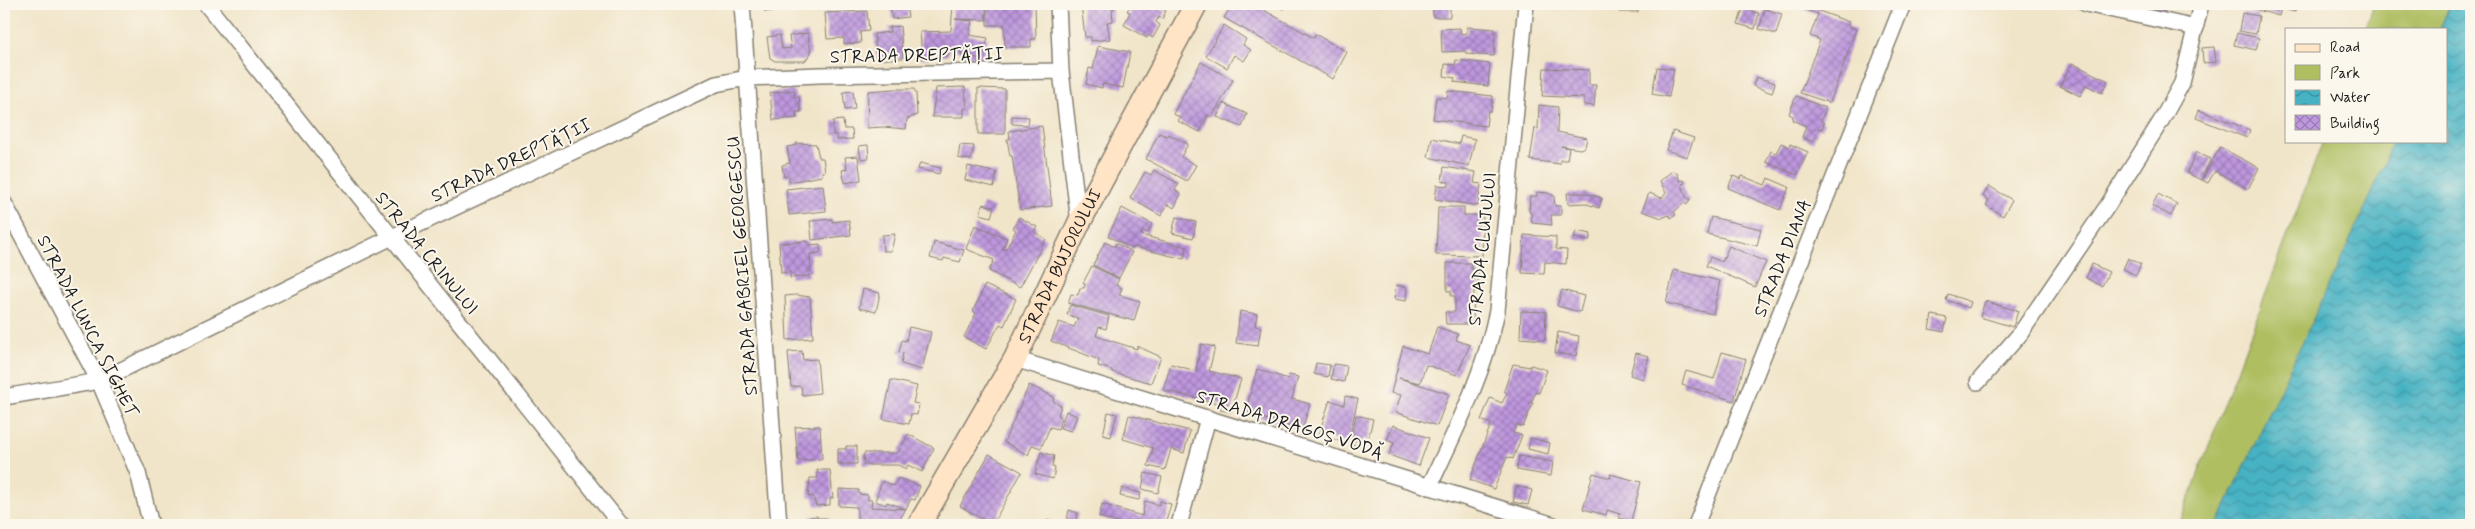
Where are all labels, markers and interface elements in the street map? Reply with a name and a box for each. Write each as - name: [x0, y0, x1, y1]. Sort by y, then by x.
- legend: [2285, 28, 2448, 142]
- text: Road: [2330, 38, 2360, 58]
- street label: STRADA DREPTĂȚII: [830, 42, 1004, 70]
- text: Park: [2330, 64, 2360, 84]
- text: Water: [2330, 88, 2370, 108]
- street label: STRADA DREPTĂȚII: [427, 113, 595, 209]
- text: Building: [2330, 114, 2380, 135]
- street label: STRADA GABRIEL GEORGESCU: [722, 135, 764, 397]
- street label: STRADA CLUJULUI: [1463, 171, 1503, 327]
- street label: STRADA BUJORULUI: [1013, 185, 1108, 348]
- street label: STRADA CRINULUI: [369, 187, 483, 320]
- street label: STRADA DIANA: [1748, 196, 1817, 321]
- street label: STRADA LUNCA SIGHET: [31, 231, 144, 422]
- street label: STRADA DRAGOȘ VODĂ: [1193, 385, 1386, 465]

